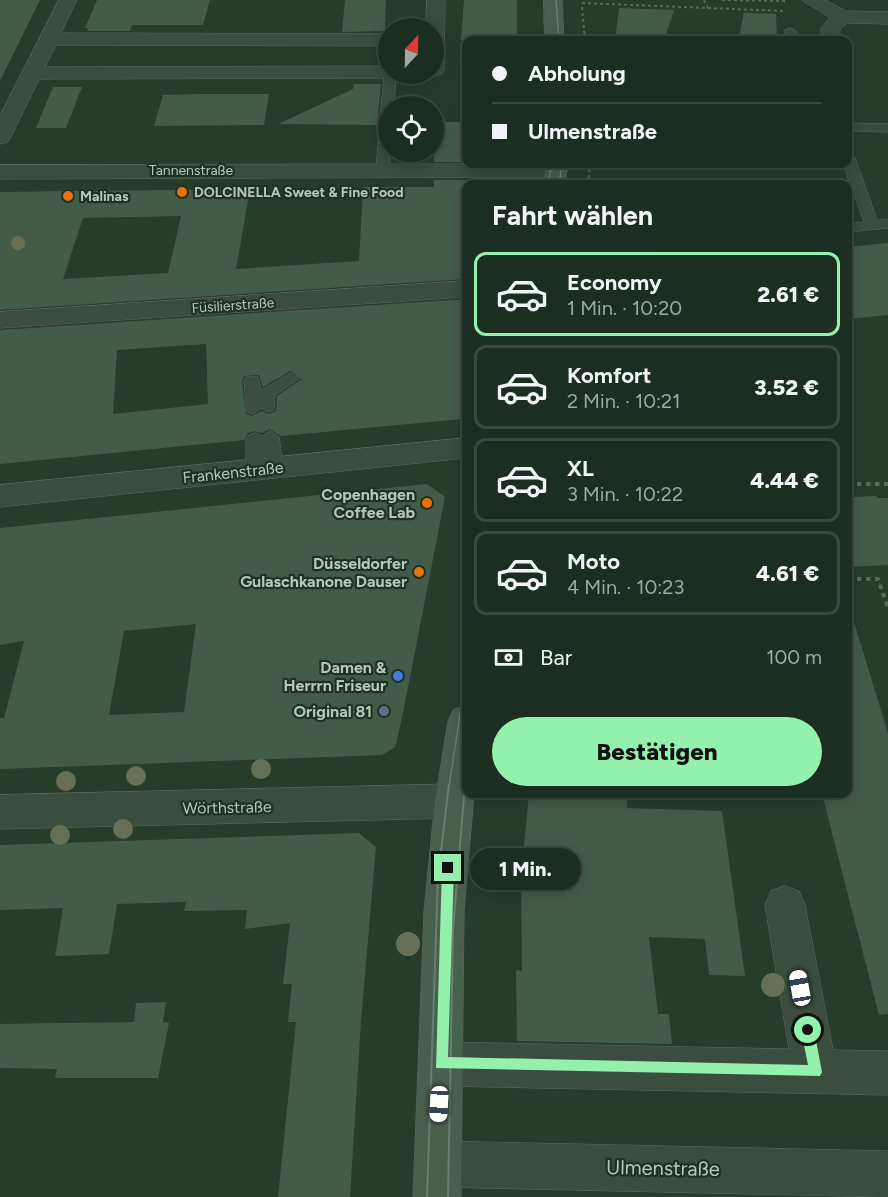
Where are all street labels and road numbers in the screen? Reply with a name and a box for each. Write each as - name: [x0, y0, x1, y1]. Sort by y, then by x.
- street label: Tannenstraße: [149, 162, 234, 179]
- street label: Füsilierstraße: [191, 294, 275, 317]
- street label: Frankenstraße: [182, 458, 285, 487]
- street label: Wörthstraße: [182, 797, 272, 818]
- street label: Ulmenstraße: [606, 1155, 720, 1181]

